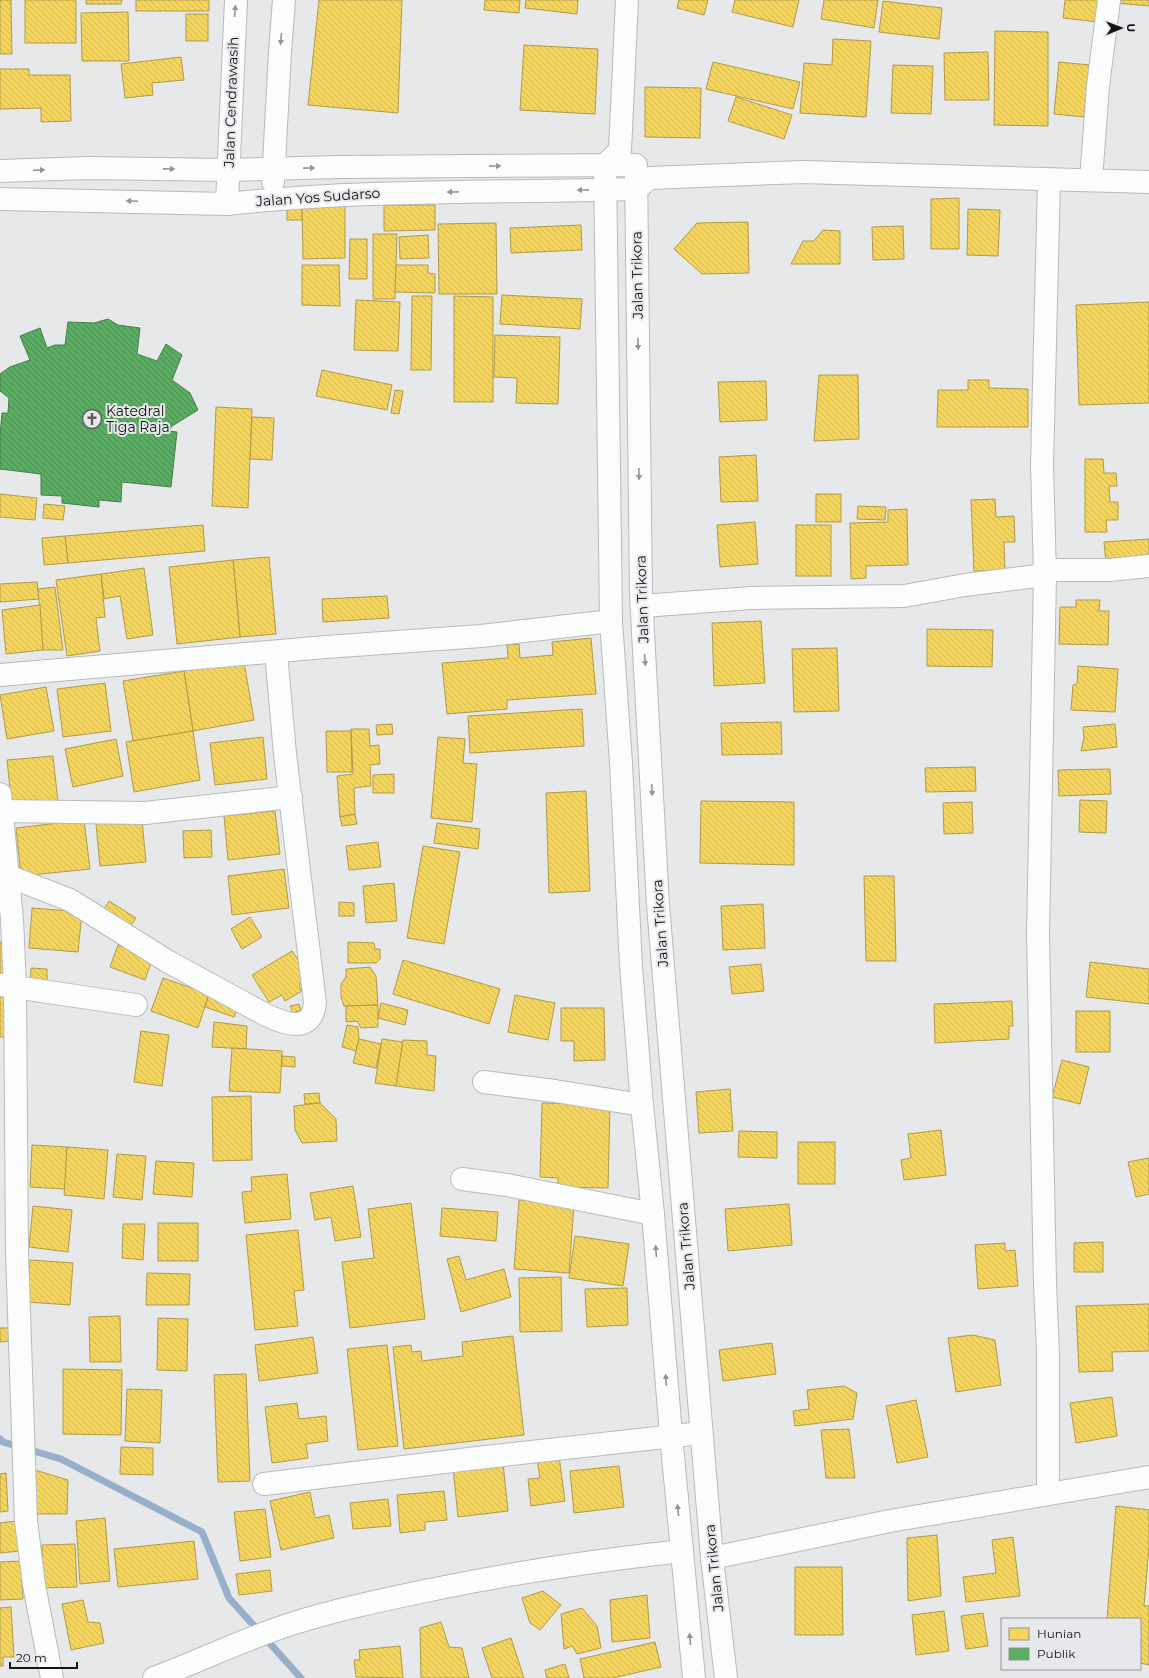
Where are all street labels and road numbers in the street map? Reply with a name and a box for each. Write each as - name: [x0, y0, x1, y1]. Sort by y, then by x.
- street label: Jalan Cendrawasih: [220, 36, 242, 169]
- street label: Jalan Yos Sudarso: [254, 184, 381, 210]
- street label: Jalan Trikora: [627, 231, 647, 320]
- street label: Jalan Trikora: [631, 555, 653, 644]
- street label: Jalan Trikora: [648, 879, 672, 968]
- street label: Jalan Trikora: [673, 1202, 699, 1291]
- street label: Jalan Trikora: [700, 1523, 728, 1614]

